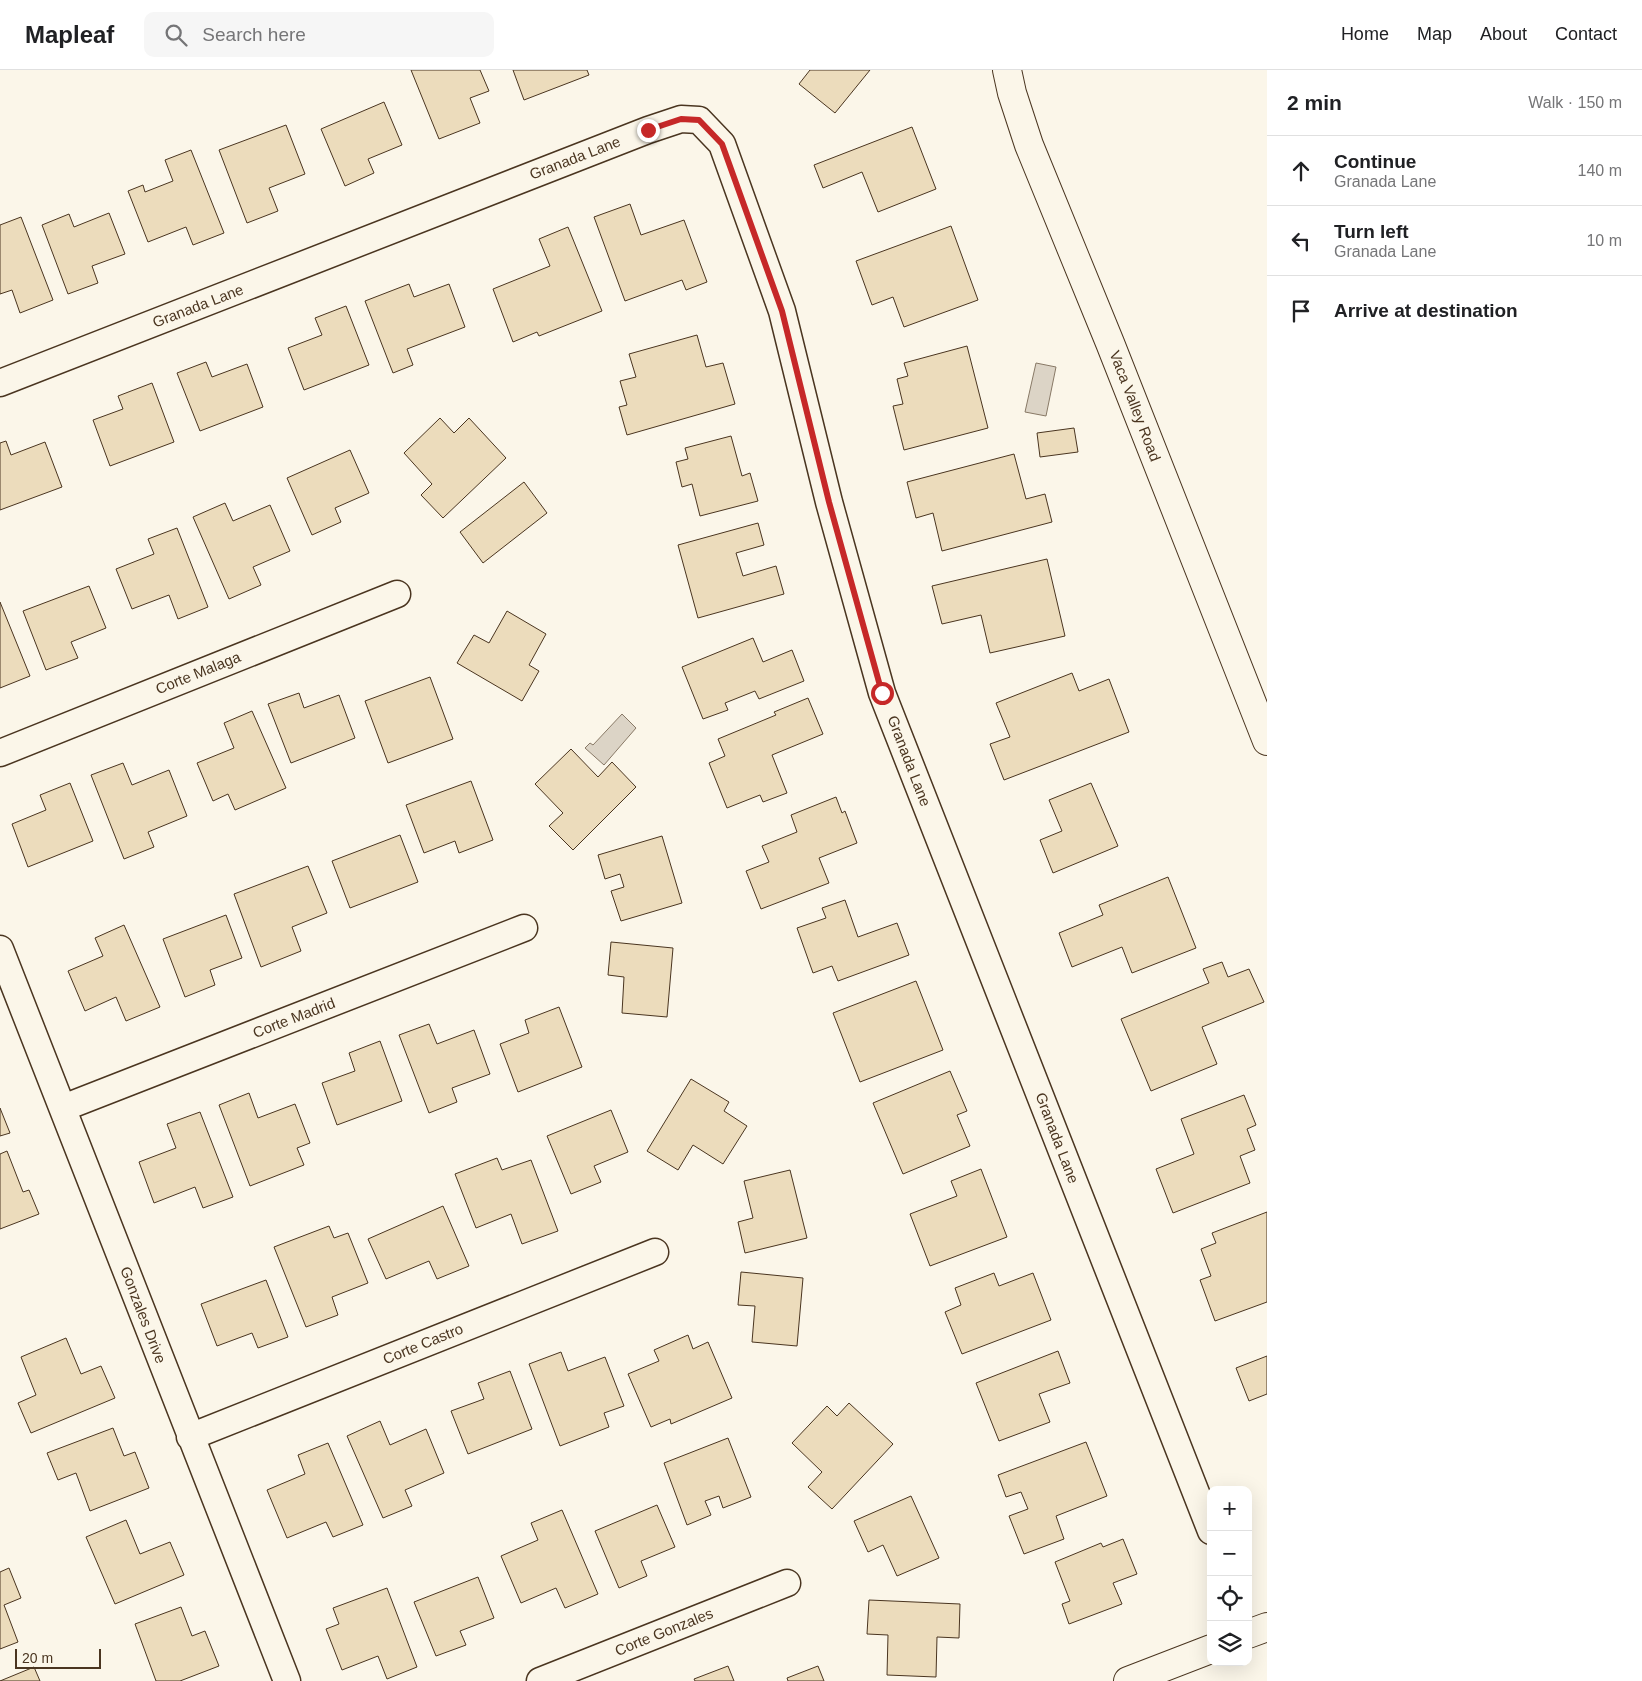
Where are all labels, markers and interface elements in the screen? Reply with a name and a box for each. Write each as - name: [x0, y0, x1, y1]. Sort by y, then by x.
- search box: [144, 12, 494, 57]
- text: Mapleaf: [25, 21, 114, 48]
- icon: search: [162, 21, 190, 49]
- text: Search here: [202, 24, 306, 45]
- text: Home: [1341, 24, 1389, 44]
- text: Map: [1417, 24, 1452, 44]
- text: About: [1480, 24, 1527, 44]
- text: Contact: [1555, 24, 1617, 44]
- text: 2 min: [1287, 91, 1342, 114]
- text: Walk · 150 m: [1528, 94, 1622, 111]
- route end: [637, 119, 660, 142]
- street label: Granada Lane: [527, 132, 623, 183]
- text: Continue: [1334, 151, 1416, 172]
- icon: ahead: [1287, 157, 1315, 185]
- text: 140 m: [1578, 162, 1622, 179]
- text: Granada Lane: [1334, 173, 1436, 190]
- text: Turn left: [1334, 221, 1409, 242]
- icon: left: [1287, 227, 1315, 255]
- text: 10 m: [1586, 232, 1622, 249]
- text: Granada Lane: [1334, 243, 1436, 260]
- street label: Granada Lane: [150, 280, 246, 331]
- icon: arrive: [1287, 297, 1315, 325]
- text: Arrive at destination: [1334, 300, 1518, 321]
- street label: Vaca Valley Road: [1107, 348, 1164, 463]
- street label: Corte Malaga: [153, 648, 243, 697]
- route start: [871, 682, 894, 705]
- street label: Granada Lane: [884, 713, 935, 809]
- street label: Corte Madrid: [250, 994, 337, 1041]
- street label: Granada Lane: [1032, 1090, 1083, 1186]
- street label: Gonzales Drive: [117, 1264, 170, 1366]
- street label: Corte Castro: [380, 1320, 465, 1367]
- map controls: [1207, 1486, 1252, 1666]
- button: +: [1207, 1486, 1252, 1531]
- button: −: [1207, 1531, 1252, 1576]
- button: locate: [1207, 1576, 1252, 1621]
- street label: Corte Gonzales: [612, 1604, 715, 1659]
- button: layers: [1207, 1621, 1252, 1666]
- scale bar: [15, 1646, 101, 1669]
- text: 20 m: [22, 1650, 53, 1666]

